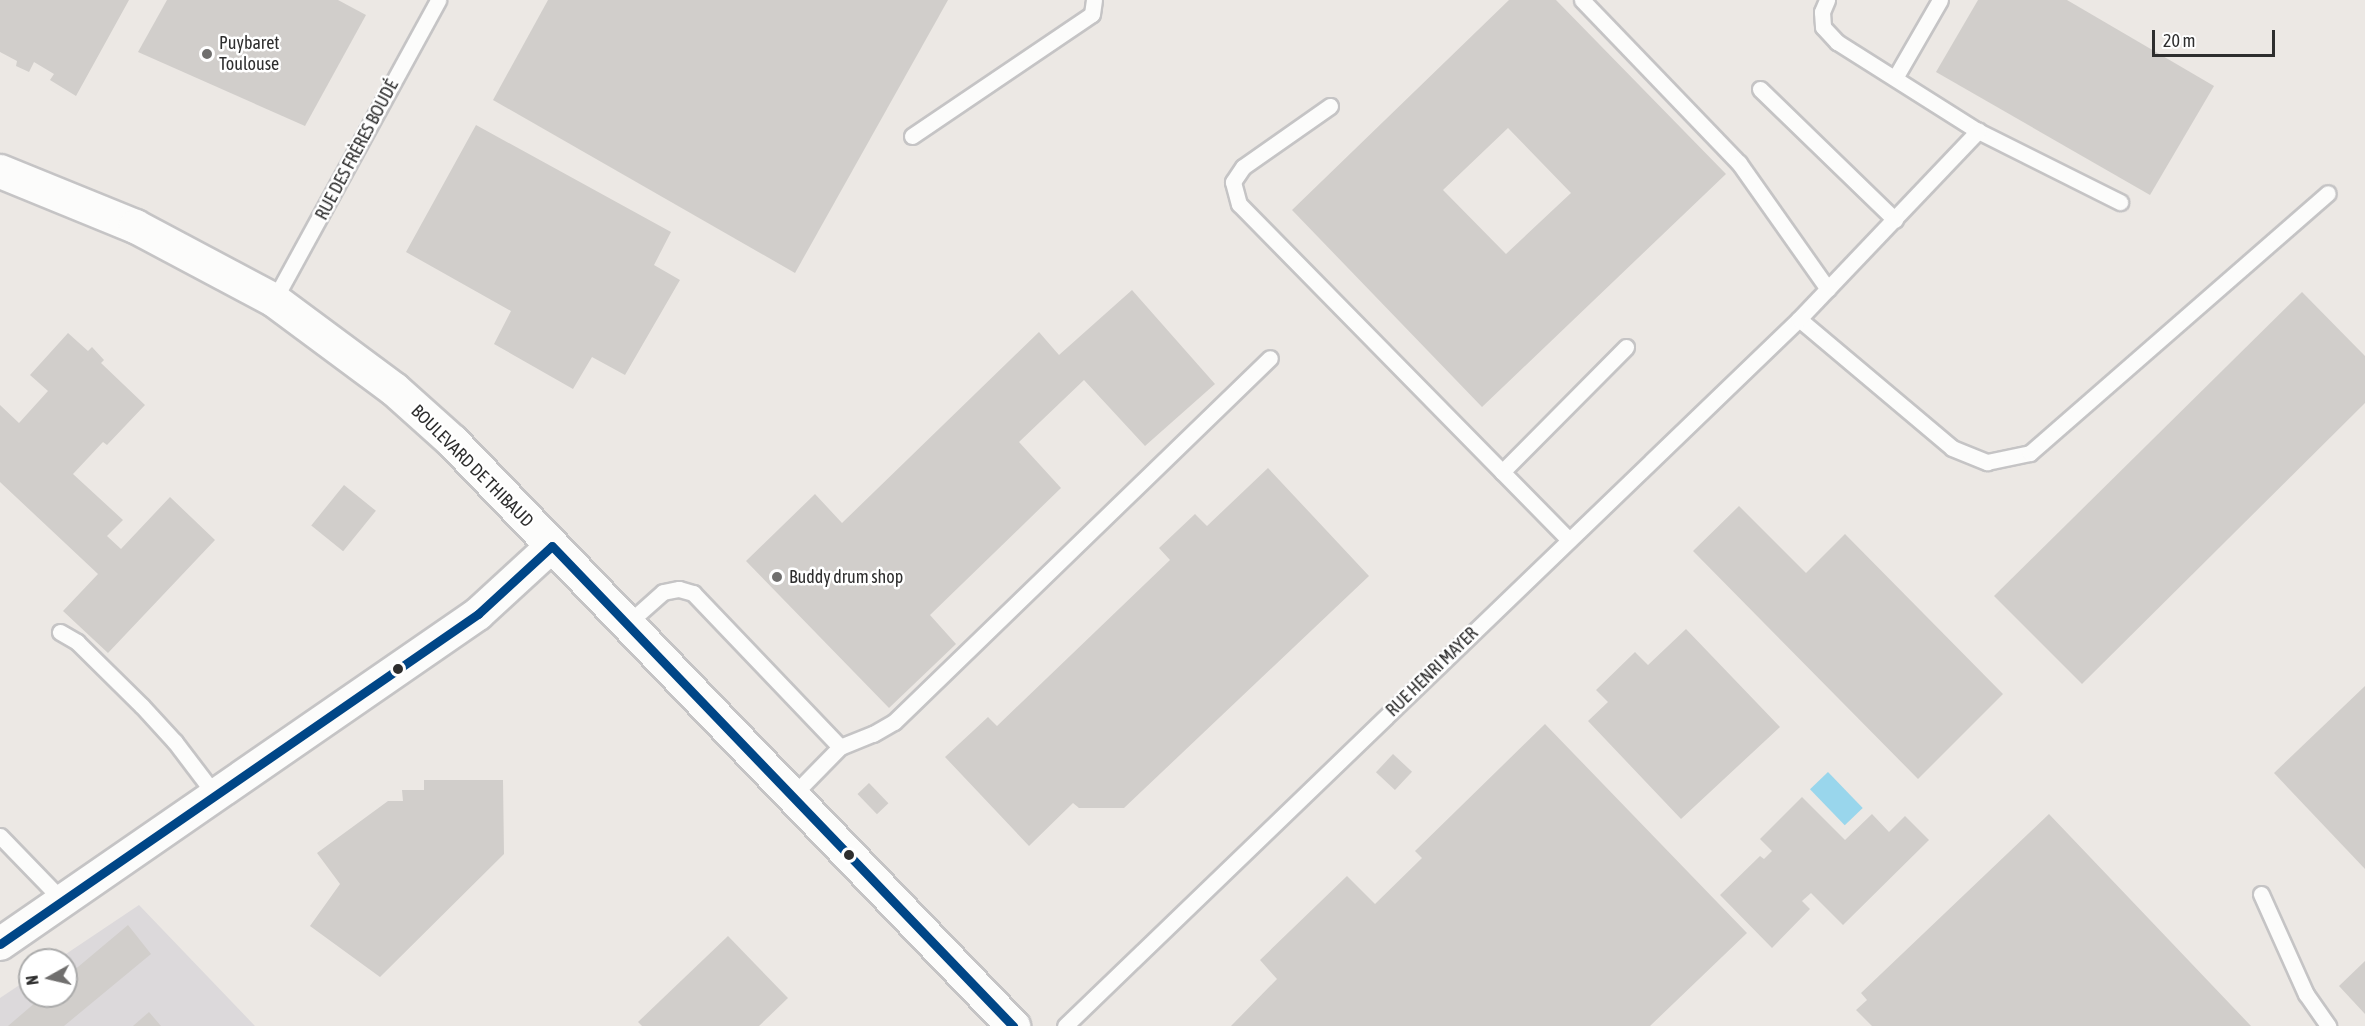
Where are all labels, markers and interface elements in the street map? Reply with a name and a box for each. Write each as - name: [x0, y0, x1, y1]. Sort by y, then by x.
- scale bar: [2155, 18, 2278, 56]
- text: 20 m: [2163, 30, 2195, 51]
- place label: Puybaret Toulouse: [219, 33, 279, 76]
- marker: Puybaret Toulouse: [200, 47, 214, 61]
- street label: RUE DES FRÈRES BOUDÉ: [311, 76, 403, 224]
- street label: BOULEVARD DE THIBAUD: [406, 400, 538, 532]
- place label: Buddy drum shop: [789, 566, 903, 588]
- marker: Buddy drum shop: [770, 570, 784, 584]
- street label: RUE HENRI MAYER: [1382, 623, 1482, 721]
- unlabelled marker: [392, 663, 404, 675]
- unlabelled marker: [843, 849, 855, 861]
- north arrow: [18, 948, 78, 1008]
- text: N: [23, 974, 42, 986]

